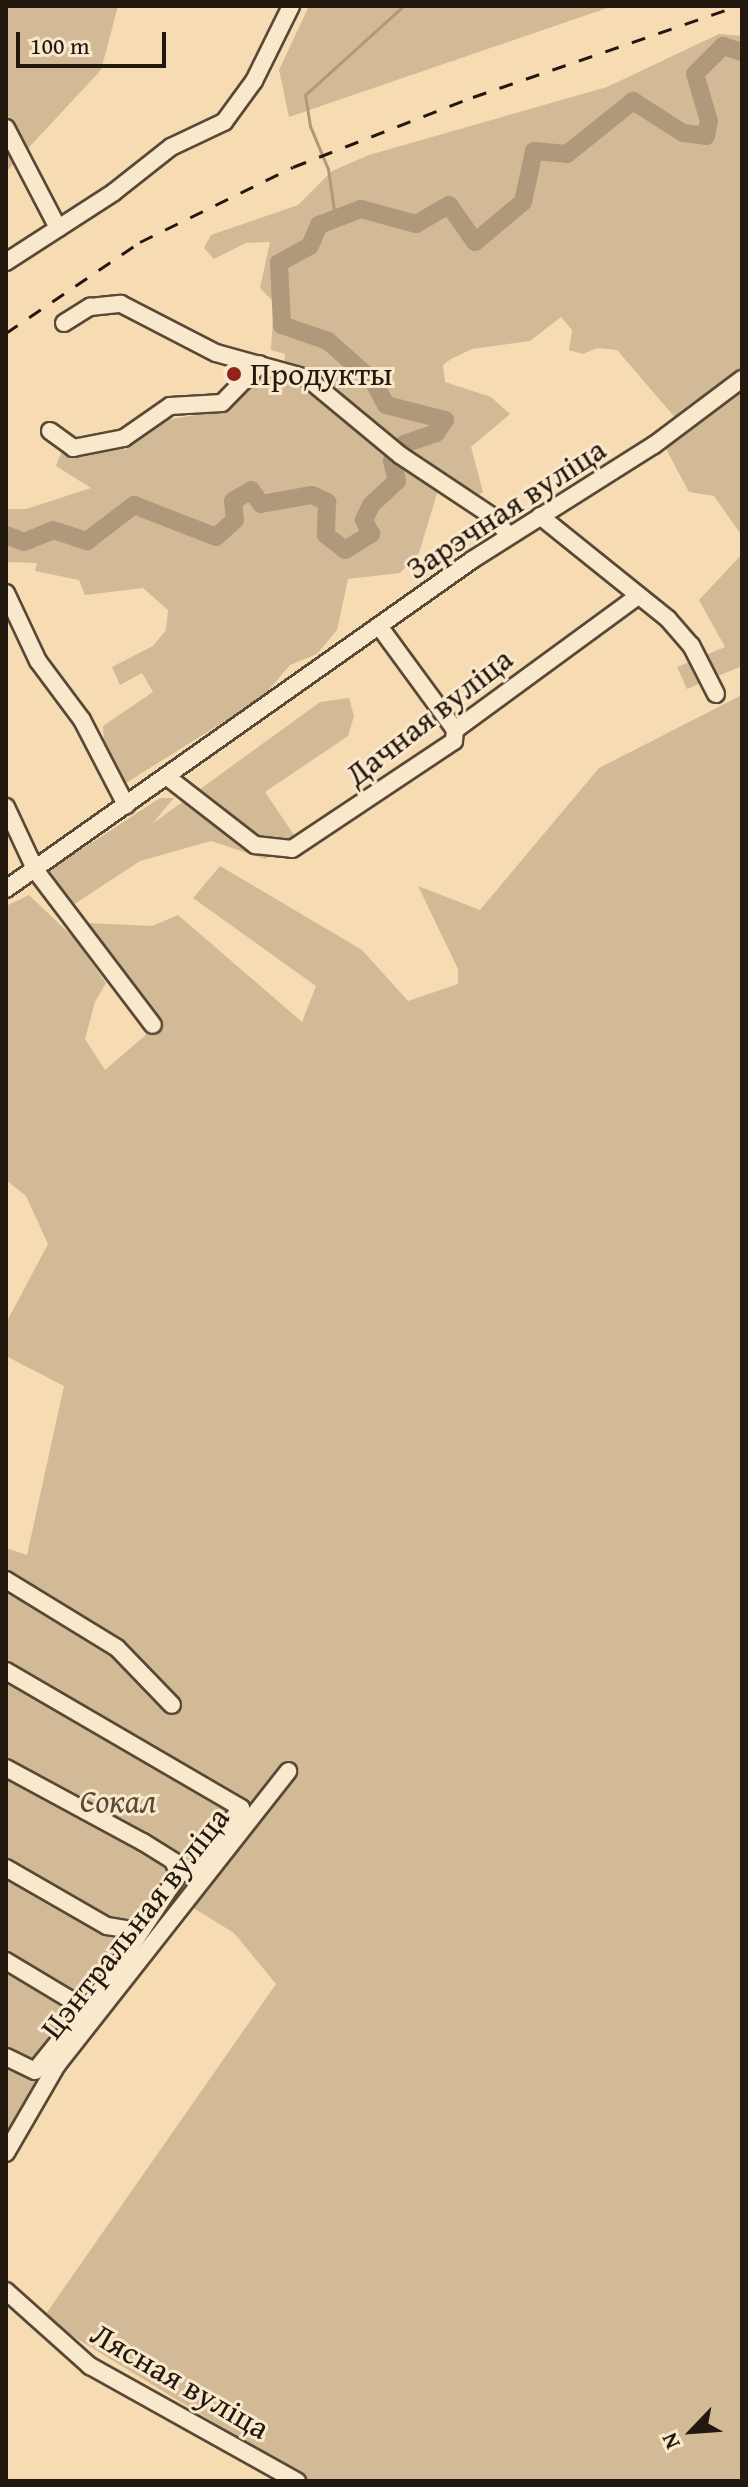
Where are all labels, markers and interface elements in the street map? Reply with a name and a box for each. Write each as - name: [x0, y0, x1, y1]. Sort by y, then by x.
- scale bar: [20, 16, 170, 66]
- text: 100 m: [30, 28, 90, 63]
- place label: Продукты: [250, 355, 393, 393]
- marker: Продукты: [225, 365, 243, 383]
- street label: Зарэчная вуліца: [399, 430, 613, 588]
- street label: Дачная вуліца: [338, 640, 520, 794]
- park label: Сокал: [80, 1782, 156, 1820]
- street label: Цэнтральная вуліца: [32, 1799, 238, 2047]
- street label: Лясная вуліца: [84, 2314, 276, 2448]
- north arrow: [652, 2391, 732, 2471]
- text: N: [653, 2428, 688, 2455]

